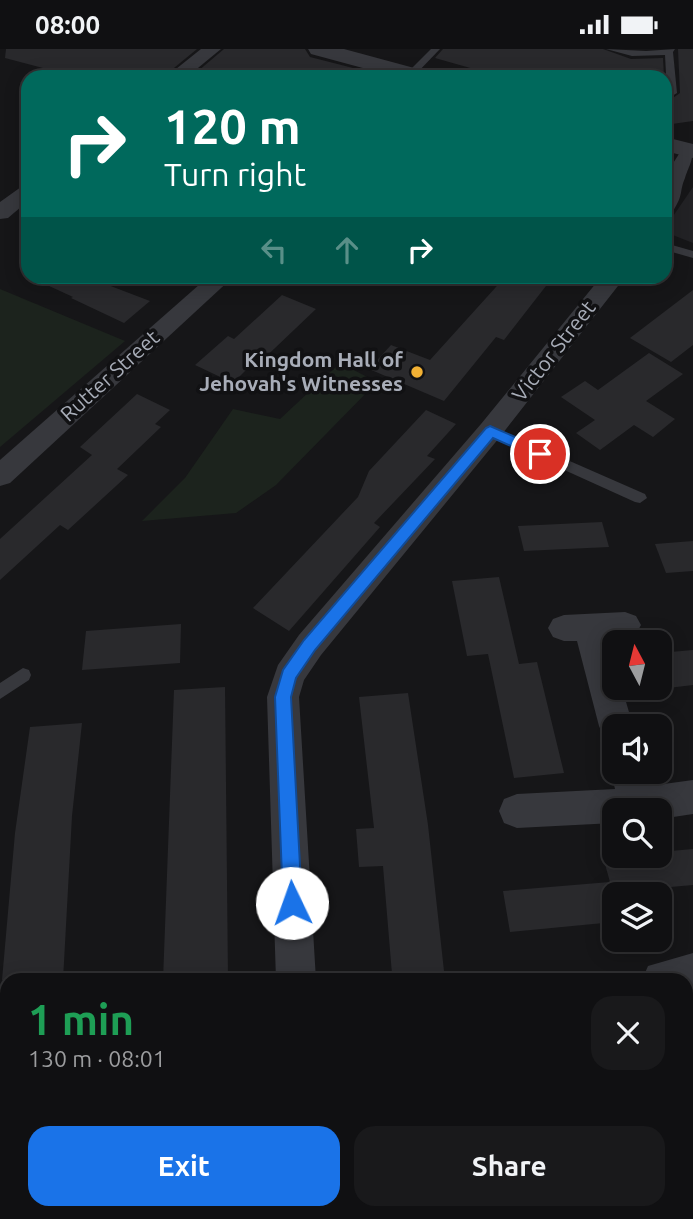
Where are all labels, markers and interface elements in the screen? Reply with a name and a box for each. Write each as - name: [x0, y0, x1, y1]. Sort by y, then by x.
- text: 08:00: [35, 10, 100, 39]
- icon: right: [49, 98, 140, 189]
- text: 120 m: [164, 98, 301, 153]
- text: Turn right: [164, 156, 306, 192]
- icon: left: [255, 231, 293, 269]
- icon: ahead: [328, 231, 366, 269]
- icon: right: [401, 231, 439, 269]
- street label: Victor Street: [507, 295, 600, 405]
- street label: Rutter Street: [55, 325, 164, 426]
- place label: Kingdom Hall of Jehovah's Witnesses: [199, 347, 403, 395]
- marker: Kingdom Hall of Jehovah's Witnesses: [409, 364, 425, 380]
- pin: [510, 424, 570, 484]
- icon: arrive: [521, 435, 559, 473]
- north arrow: [602, 630, 672, 700]
- map controls: [602, 630, 672, 952]
- button: sound: [602, 714, 672, 784]
- button: search: [602, 798, 672, 868]
- position arrow: [255, 866, 329, 940]
- button: layers: [602, 882, 672, 952]
- text: 1 min: [28, 996, 134, 1043]
- button: close: [591, 996, 665, 1070]
- text: 130 m · 08:01: [28, 1046, 166, 1071]
- button: Exit: [28, 1126, 340, 1206]
- button: Share: [354, 1126, 665, 1206]

